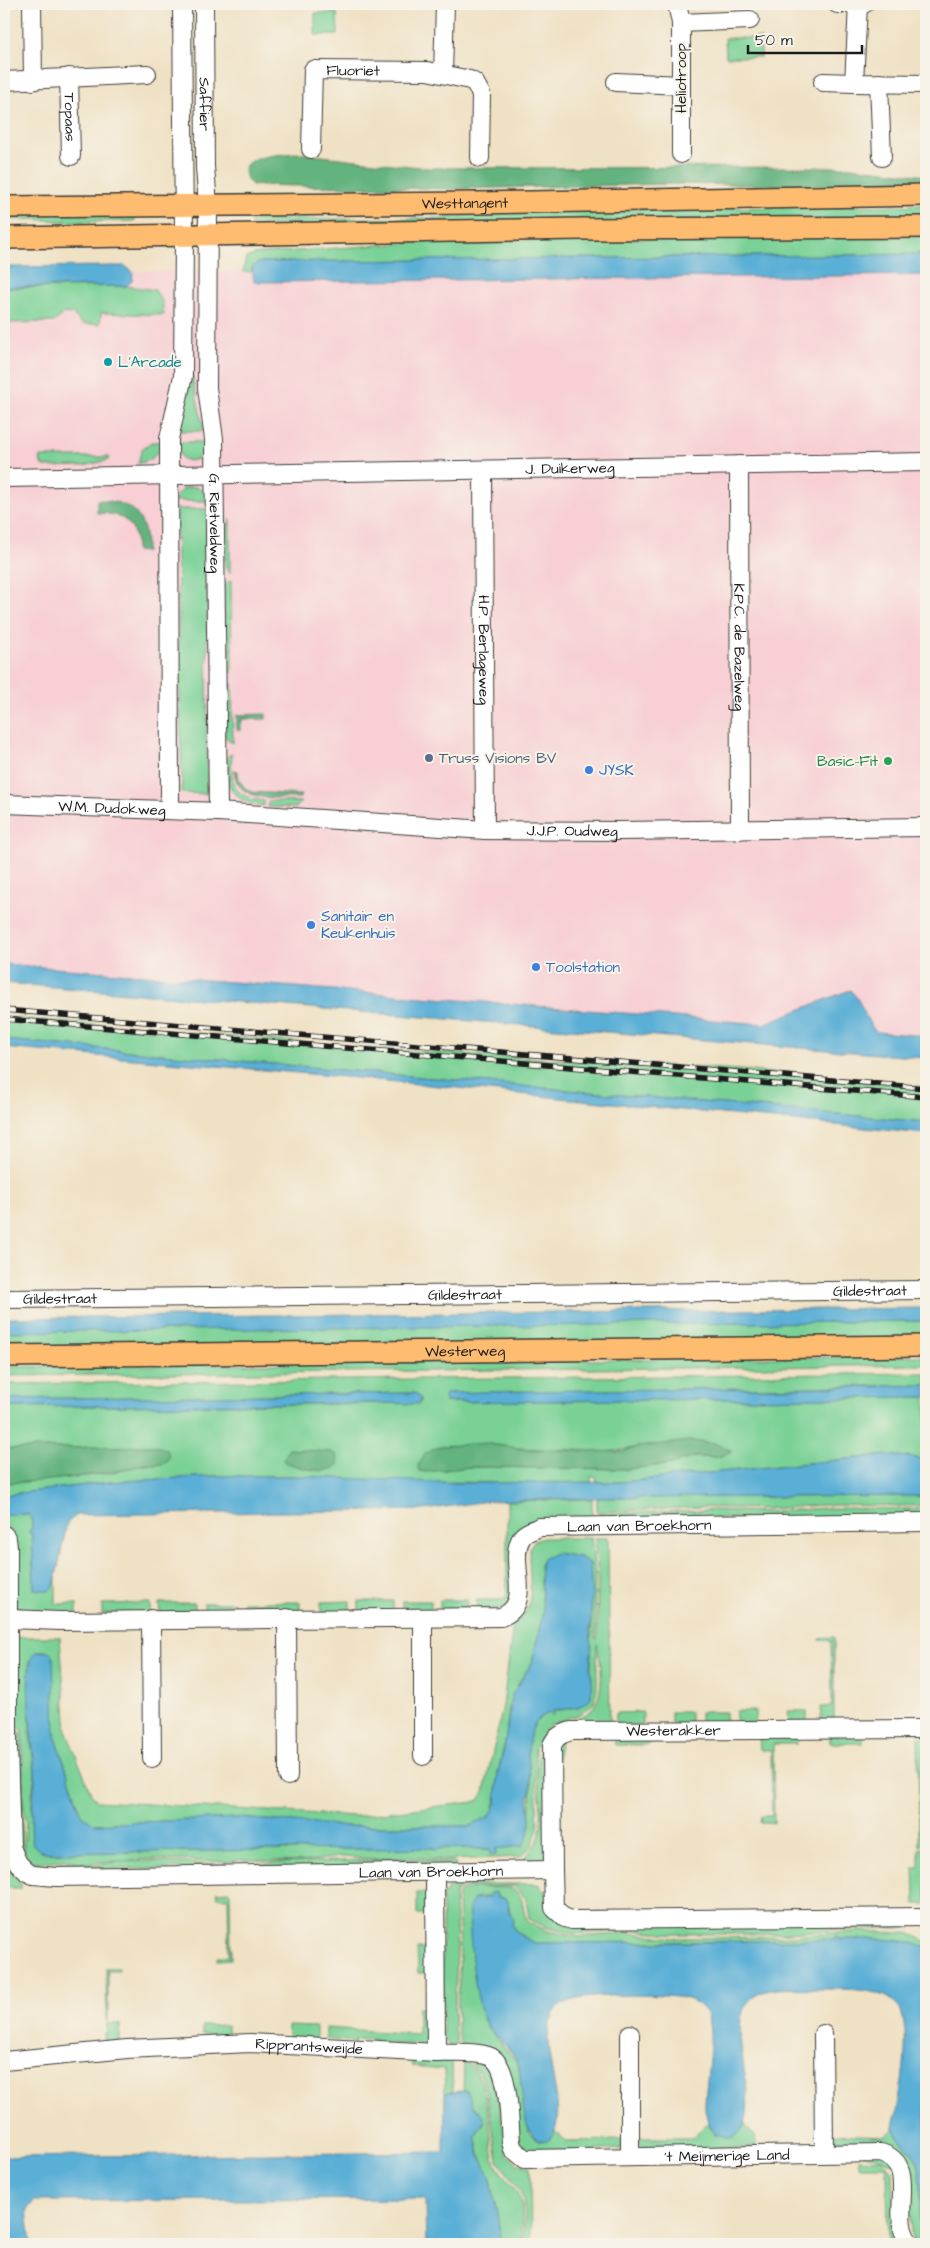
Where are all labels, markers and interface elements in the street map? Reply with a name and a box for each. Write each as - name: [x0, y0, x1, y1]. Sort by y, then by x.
- scale bar: [748, 22, 861, 54]
- text: 50 m: [755, 30, 793, 51]
- street label: Heliotroop: [671, 43, 692, 113]
- street label: Fluoriet: [326, 60, 380, 81]
- street label: Saffier: [194, 77, 215, 131]
- street label: Topaas: [59, 92, 81, 142]
- street label: Westtangent: [422, 192, 508, 214]
- place label: L'Arcade: [118, 352, 182, 373]
- marker: L'Arcade: [102, 356, 114, 368]
- street label: J. Duikerweg: [525, 457, 615, 479]
- street label: G. Rietveldweg: [204, 473, 226, 574]
- street label: K.P.C. de Bazelweg: [728, 583, 750, 711]
- street label: H.P. Berlageweg: [473, 595, 495, 705]
- place label: Truss Visions BV: [439, 748, 557, 769]
- place label: Basic-Fit: [817, 751, 878, 772]
- marker: Truss Visions BV: [423, 752, 435, 764]
- marker: Basic-Fit: [882, 755, 894, 767]
- place label: JYSK: [599, 760, 634, 781]
- marker: JYSK: [583, 764, 595, 776]
- street label: W.M. Dudokweg: [58, 796, 166, 822]
- street label: J.J.P. Oudweg: [527, 820, 618, 842]
- place label: Sanitair en Keukenhuis: [321, 906, 396, 944]
- marker: Sanitair en Keukenhuis: [305, 919, 317, 931]
- place label: Toolstation: [546, 957, 621, 978]
- marker: Toolstation: [530, 961, 542, 973]
- street label: Gildestraat: [833, 1280, 907, 1301]
- street label: Gildestraat: [428, 1284, 502, 1305]
- street label: Gildestraat: [23, 1288, 97, 1309]
- street label: Westerweg: [425, 1340, 505, 1362]
- street label: Laan van Broekhorn: [567, 1514, 712, 1537]
- street label: Westerakker: [626, 1720, 721, 1741]
- street label: Laan van Broekhorn: [358, 1860, 504, 1883]
- street label: Ripprantsweijde: [255, 2033, 364, 2060]
- street label: 't Meijmerige Land: [664, 2144, 790, 2167]

